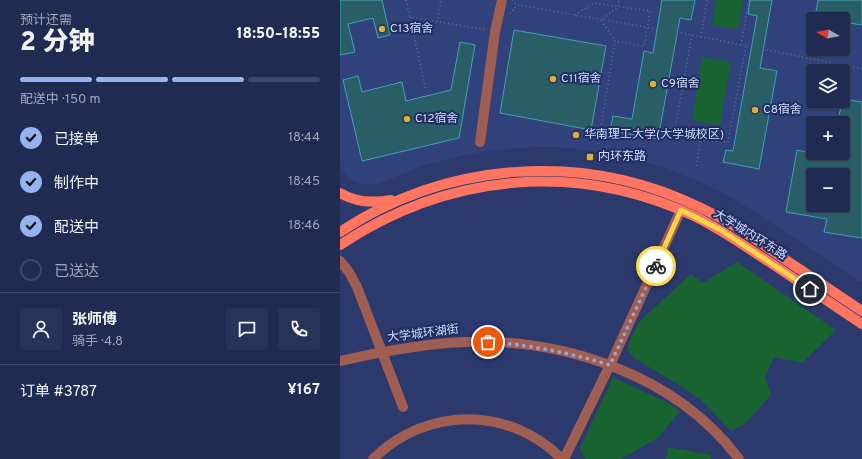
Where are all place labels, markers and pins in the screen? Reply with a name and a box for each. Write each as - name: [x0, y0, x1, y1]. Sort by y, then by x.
- place label: C13宿舍: [390, 21, 433, 37]
- marker: C13宿舍: [377, 24, 387, 34]
- place label: C11宿舍: [561, 71, 602, 87]
- marker: C11宿舍: [548, 74, 558, 84]
- place label: C9宿舍: [661, 76, 700, 92]
- marker: C9宿舍: [648, 79, 658, 89]
- place label: C8宿舍: [763, 102, 802, 118]
- marker: C8宿舍: [750, 105, 760, 115]
- place label: C12宿舍: [415, 111, 459, 127]
- marker: C12宿舍: [402, 114, 412, 124]
- place label: 华南理工大学(大学城校区): [584, 127, 724, 143]
- marker: 华南理工大学(大学城校区): [571, 130, 581, 140]
- place label: 内环东路: [598, 149, 646, 165]
- marker: 内环东路: [585, 152, 595, 162]
- pin: [793, 272, 827, 306]
- pin: [471, 325, 505, 359]

